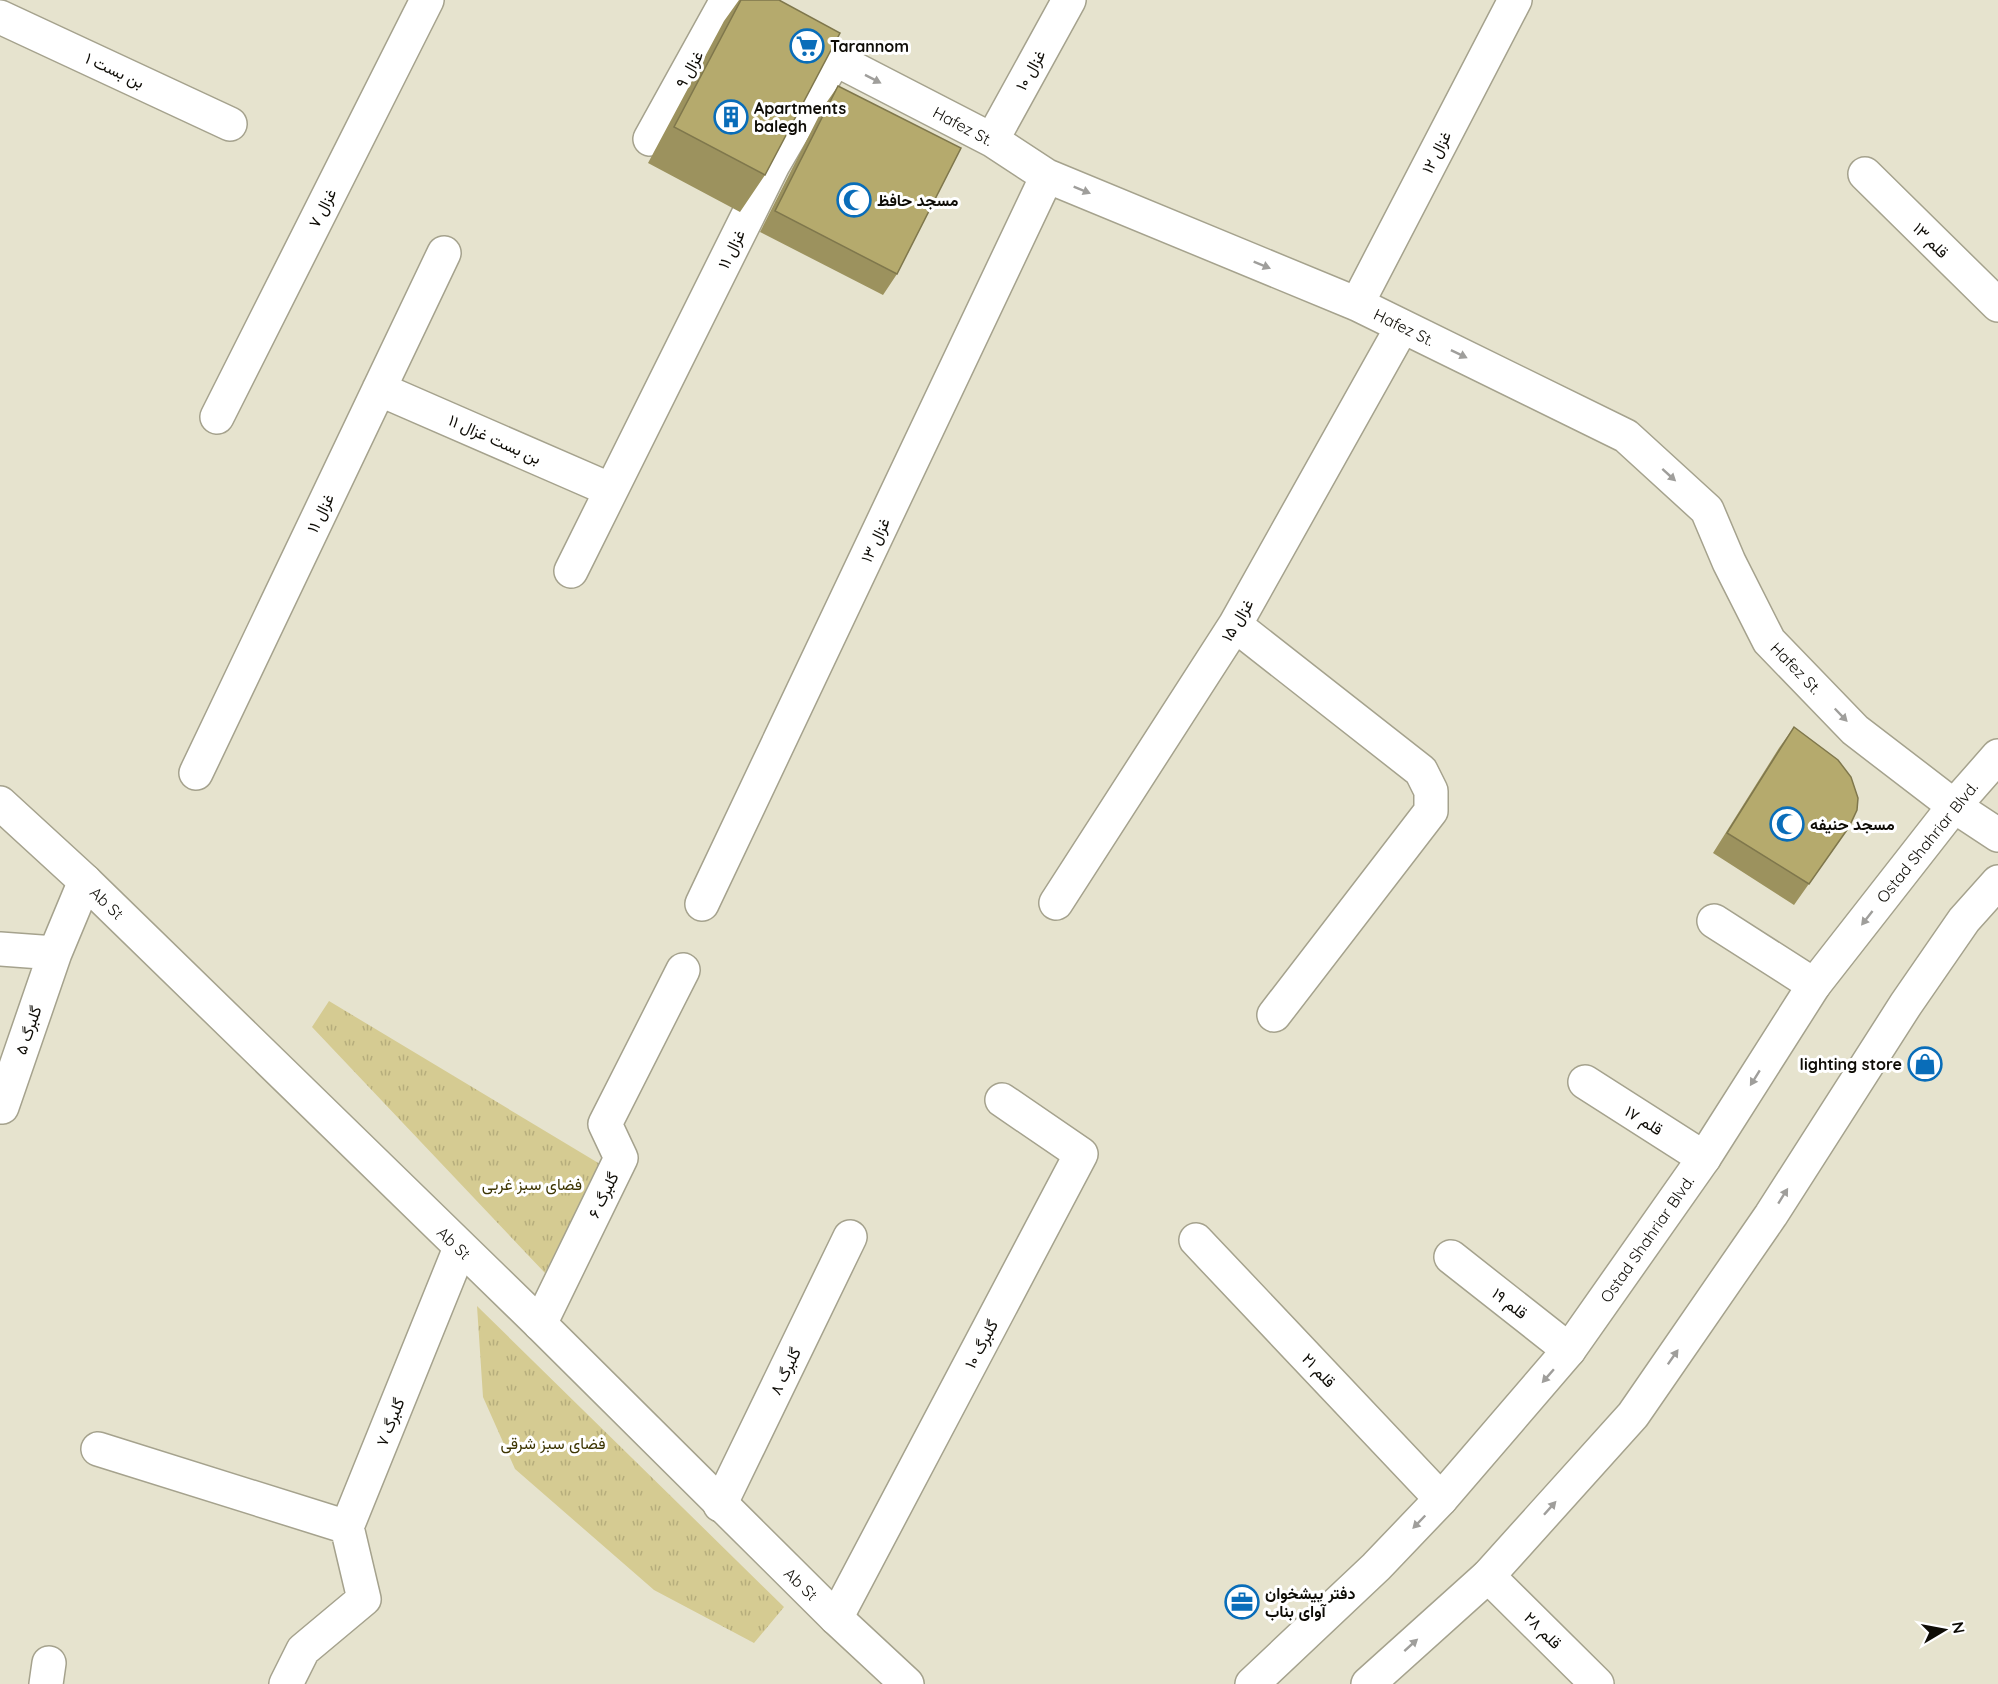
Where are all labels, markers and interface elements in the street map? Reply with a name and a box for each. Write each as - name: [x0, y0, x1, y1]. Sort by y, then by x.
- supermarket icon: Tarannom: [789, 28, 825, 64]
- place label: Tarannom: [830, 36, 909, 56]
- street label: غزال ۱۰: [1011, 46, 1050, 94]
- street label: غزال ۹: [671, 47, 708, 92]
- street label: بن بست ۱: [82, 48, 148, 93]
- one-way arrow: [865, 74, 882, 84]
- place label: Apartments balegh: [754, 98, 846, 136]
- building icon: Apartments balegh: [713, 99, 749, 135]
- street label: Hafez St.: [930, 102, 996, 150]
- street label: غزال ۱۲: [1417, 128, 1456, 177]
- mosque icon: مسجد حافظ: [836, 182, 872, 218]
- street label: غزال ۷: [304, 185, 341, 231]
- one-way arrow: [1073, 186, 1091, 195]
- place label: مسجد حافظ: [877, 190, 959, 210]
- street label: قلم ۱۳: [1908, 218, 1953, 263]
- street label: غزال ۱۱: [713, 226, 750, 272]
- one-way arrow: [1254, 260, 1272, 270]
- street label: Hafez St.: [1371, 304, 1438, 350]
- one-way arrow: [1450, 350, 1467, 359]
- street label: بن بست غزال ۱۱: [445, 410, 544, 469]
- one-way arrow: [1661, 468, 1676, 481]
- street label: غزال ۱۱: [302, 490, 339, 536]
- street label: غزال ۱۳: [856, 515, 895, 566]
- street label: غزال ۱۵: [1217, 595, 1258, 645]
- street label: Hafez St.: [1766, 638, 1826, 698]
- one-way arrow: [1834, 708, 1848, 723]
- street label: Ostad Shahriar Blvd.: [1872, 777, 1982, 907]
- mosque icon: مسجد حنیفه: [1769, 806, 1805, 842]
- place label: مسجد حنیفه: [1810, 814, 1895, 834]
- street label: Ab St: [86, 882, 128, 924]
- one-way arrow: [1861, 911, 1873, 926]
- street label: گلبرگ ۵: [10, 1003, 47, 1057]
- shop icon: lighting store: [1907, 1046, 1943, 1082]
- place label: lighting store: [1800, 1054, 1902, 1074]
- one-way arrow: [1749, 1070, 1760, 1086]
- street label: قلم ۱۷: [1621, 1101, 1667, 1140]
- street label: گلبرگ ۶: [583, 1169, 624, 1222]
- street label: Ostad Shahriar Blvd.: [1596, 1172, 1698, 1306]
- park label: فضای سبز غربی: [482, 1174, 582, 1195]
- one-way arrow: [1777, 1189, 1789, 1205]
- street label: Ab St: [433, 1222, 475, 1264]
- street label: قلم ۱۹: [1488, 1283, 1532, 1324]
- street label: گلبرگ ۱۰: [960, 1316, 1003, 1372]
- street label: گلبرگ ۸: [765, 1344, 806, 1398]
- street label: قلم ۲۱: [1297, 1349, 1340, 1392]
- one-way arrow: [1667, 1350, 1679, 1366]
- one-way arrow: [1541, 1368, 1554, 1384]
- street label: گلبرگ ۷: [371, 1395, 410, 1449]
- park label: فضای سبز شرقی: [500, 1433, 606, 1454]
- one-way arrow: [1543, 1501, 1556, 1516]
- one-way arrow: [1412, 1515, 1426, 1530]
- street label: Ab St: [780, 1563, 822, 1605]
- place label: دفتر پیشخوان آوای بناب: [1265, 1583, 1355, 1622]
- office icon: دفتر پیشخوان آوای بناب: [1224, 1584, 1260, 1620]
- north arrow: [1914, 1600, 1974, 1660]
- street label: قلم ۲۸: [1519, 1607, 1566, 1654]
- text: N: [1948, 1620, 1970, 1635]
- one-way arrow: [1403, 1639, 1418, 1652]

